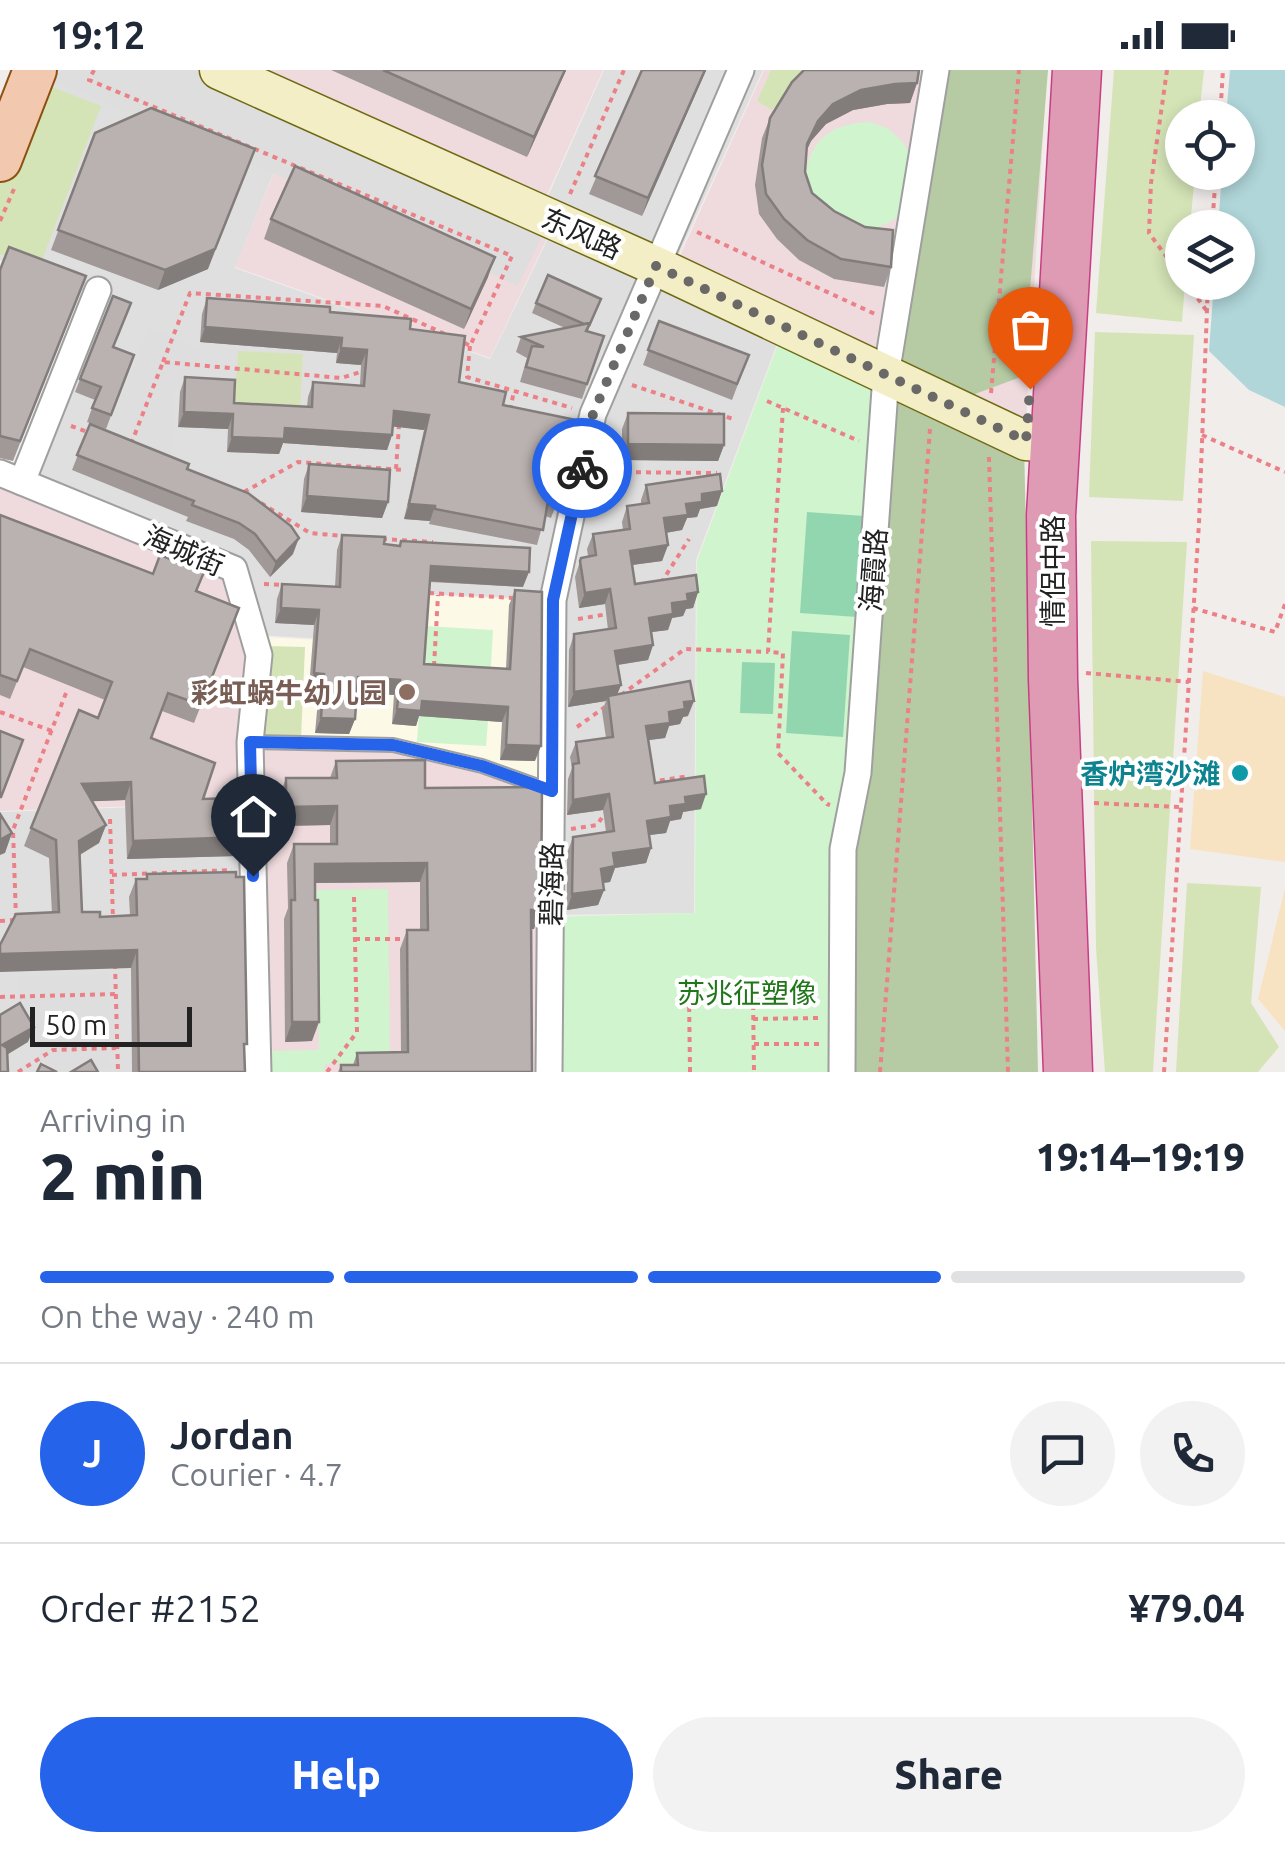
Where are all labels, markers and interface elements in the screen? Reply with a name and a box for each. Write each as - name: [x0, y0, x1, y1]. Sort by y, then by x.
- text: 19:12: [50, 14, 145, 56]
- map controls: [1165, 100, 1255, 300]
- button: locate: [1165, 100, 1255, 190]
- street label: 东风路: [537, 202, 627, 264]
- button: layers: [1165, 210, 1255, 300]
- pin: [988, 287, 1073, 390]
- icon: bag: [1003, 302, 1058, 357]
- courier: [532, 418, 632, 518]
- icon: bike: [555, 441, 610, 496]
- street label: 情侶中路: [1037, 515, 1068, 627]
- street label: 海城街: [139, 519, 229, 581]
- street label: 海霞路: [855, 527, 891, 613]
- place label: 彩虹蜗牛幼儿园: [191, 677, 387, 708]
- marker: 彩虹蜗牛幼儿园: [396, 681, 418, 703]
- place label: 香炉湾沙滩: [1080, 758, 1220, 789]
- marker: 香炉湾沙滩: [1229, 762, 1251, 784]
- pin: [211, 774, 296, 877]
- icon: home: [226, 789, 281, 844]
- street label: 碧海路: [535, 842, 567, 926]
- park label: 苏兆征塑像: [677, 977, 817, 1008]
- scale bar: [30, 1002, 192, 1046]
- text: 50 m: [45, 1009, 107, 1040]
- text: Arriving in: [40, 1102, 186, 1138]
- text: 19:14–19:19: [1036, 1136, 1245, 1178]
- text: 2 min: [40, 1139, 205, 1212]
- text: On the way · 240 m: [40, 1298, 315, 1334]
- button: chat: [1010, 1401, 1115, 1506]
- button: phone: [1140, 1401, 1245, 1506]
- text: Jordan: [170, 1414, 294, 1456]
- text: J: [83, 1432, 102, 1474]
- text: Courier · 4.7: [170, 1456, 343, 1492]
- text: Order #2152: [40, 1587, 261, 1629]
- text: ¥79.04: [1128, 1587, 1245, 1629]
- button: Help: [40, 1717, 633, 1832]
- button: Share: [653, 1717, 1245, 1832]

